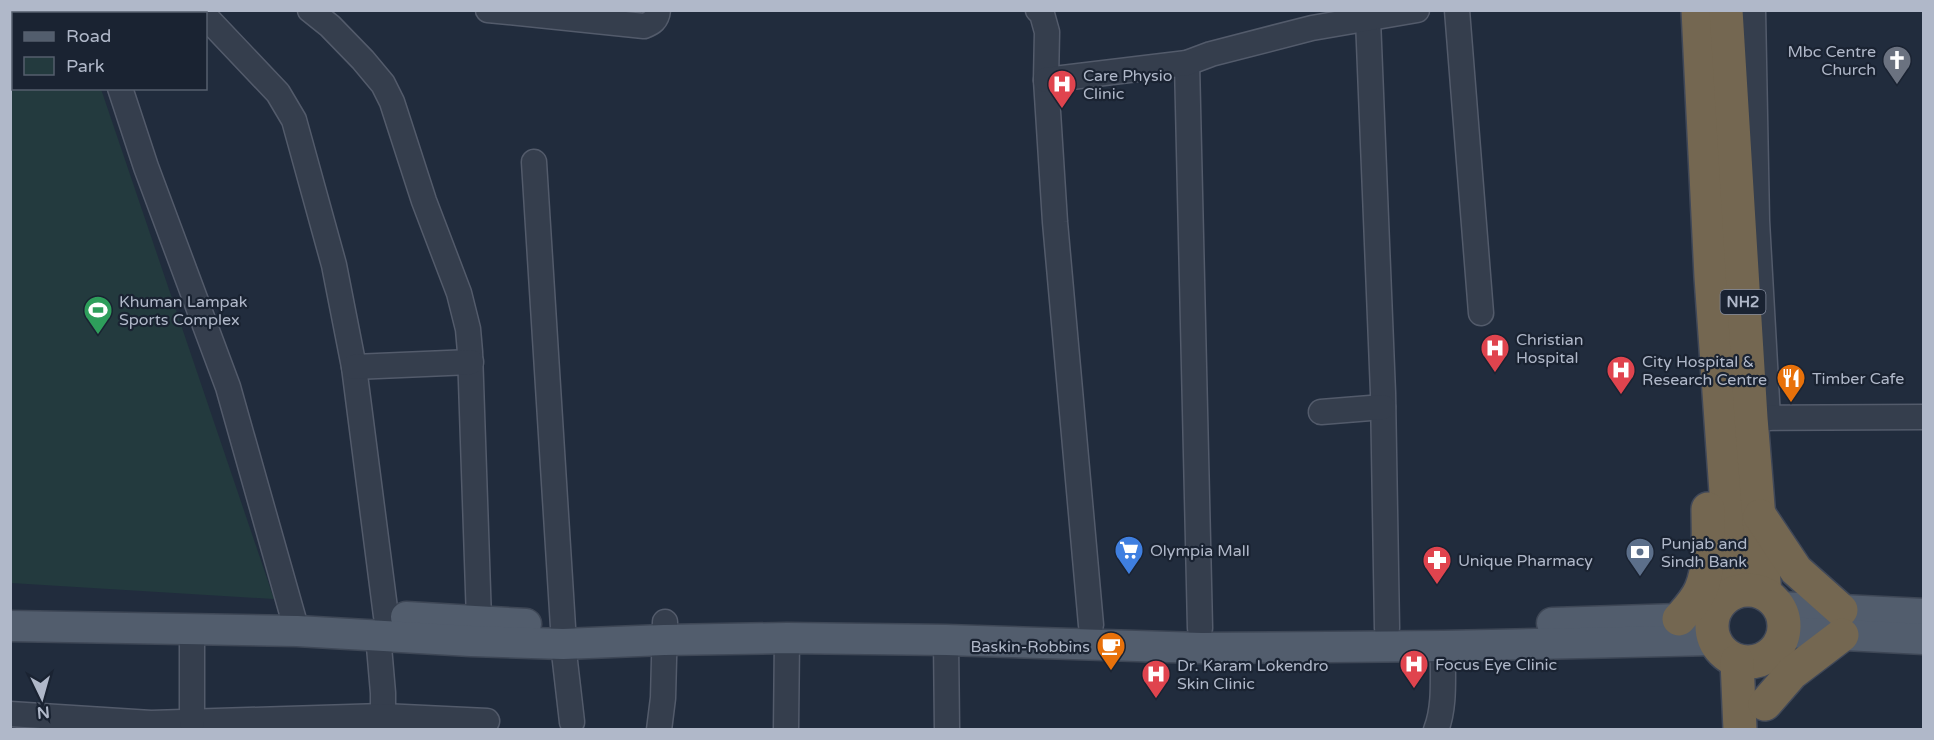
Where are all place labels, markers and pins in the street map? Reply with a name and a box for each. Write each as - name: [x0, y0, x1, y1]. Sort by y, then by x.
- place label: Mbc Centre Church: [1787, 42, 1876, 80]
- church icon: Mbc Centre Church: [1881, 44, 1913, 86]
- place label: Care Physio Clinic: [1083, 66, 1172, 104]
- hospital icon: Care Physio Clinic: [1046, 68, 1078, 110]
- place label: Khuman Lampak Sports Complex: [119, 292, 248, 330]
- sports icon: Khuman Lampak Sports Complex: [82, 294, 114, 336]
- place label: Christian Hospital: [1516, 330, 1583, 368]
- hospital icon: Christian Hospital: [1479, 332, 1511, 374]
- place label: City Hospital & Research Centre: [1642, 352, 1767, 390]
- hospital icon: City Hospital & Research Centre: [1605, 354, 1637, 396]
- restaurant icon: Timber Cafe: [1775, 362, 1807, 404]
- place label: Timber Cafe: [1812, 369, 1904, 389]
- supermarket icon: Olympia Mall: [1113, 534, 1145, 576]
- place label: Punjab and Sindh Bank: [1661, 534, 1747, 572]
- bank icon: Punjab and Sindh Bank: [1624, 536, 1656, 578]
- place label: Olympia Mall: [1150, 541, 1250, 561]
- pharmacy icon: Unique Pharmacy: [1421, 544, 1453, 586]
- place label: Unique Pharmacy: [1458, 551, 1593, 571]
- cafe icon: Baskin-Robbins: [1095, 630, 1127, 672]
- place label: Baskin-Robbins: [971, 637, 1090, 657]
- hospital icon: Focus Eye Clinic: [1398, 648, 1430, 690]
- place label: Focus Eye Clinic: [1435, 655, 1557, 675]
- place label: Dr. Karam Lokendro Skin Clinic: [1177, 656, 1329, 694]
- hospital icon: Dr. Karam Lokendro Skin Clinic: [1140, 658, 1172, 700]

